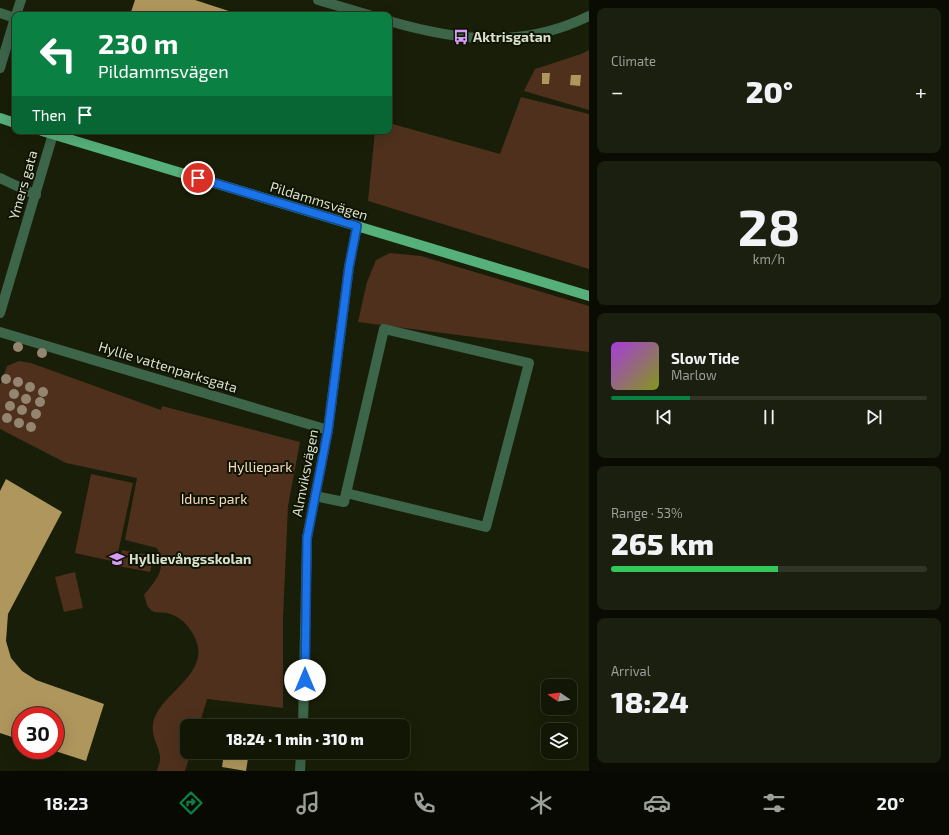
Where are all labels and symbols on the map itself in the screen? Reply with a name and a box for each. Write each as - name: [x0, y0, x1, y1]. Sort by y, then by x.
- bus stop icon: Aktrisgatan: [452, 28, 470, 46]
- place label: Aktrisgatan: [473, 28, 551, 45]
- street label: Ymers gata: [5, 148, 41, 221]
- pin: [181, 161, 215, 195]
- street label: Pildammsvägen: [268, 178, 370, 224]
- street label: Hyllie vattenparksgata: [97, 337, 240, 396]
- street label: Almviksvägen: [288, 428, 321, 518]
- park label: Hylliepark: [228, 458, 292, 475]
- park label: Iduns park: [181, 490, 247, 507]
- school or university icon: Hyllievångsskolan: [108, 550, 126, 568]
- place label: Hyllievångsskolan: [129, 550, 252, 567]
- position arrow: [284, 659, 326, 701]
- north arrow: [541, 679, 577, 715]
- speed limit sign: 30: [12, 707, 64, 759]

